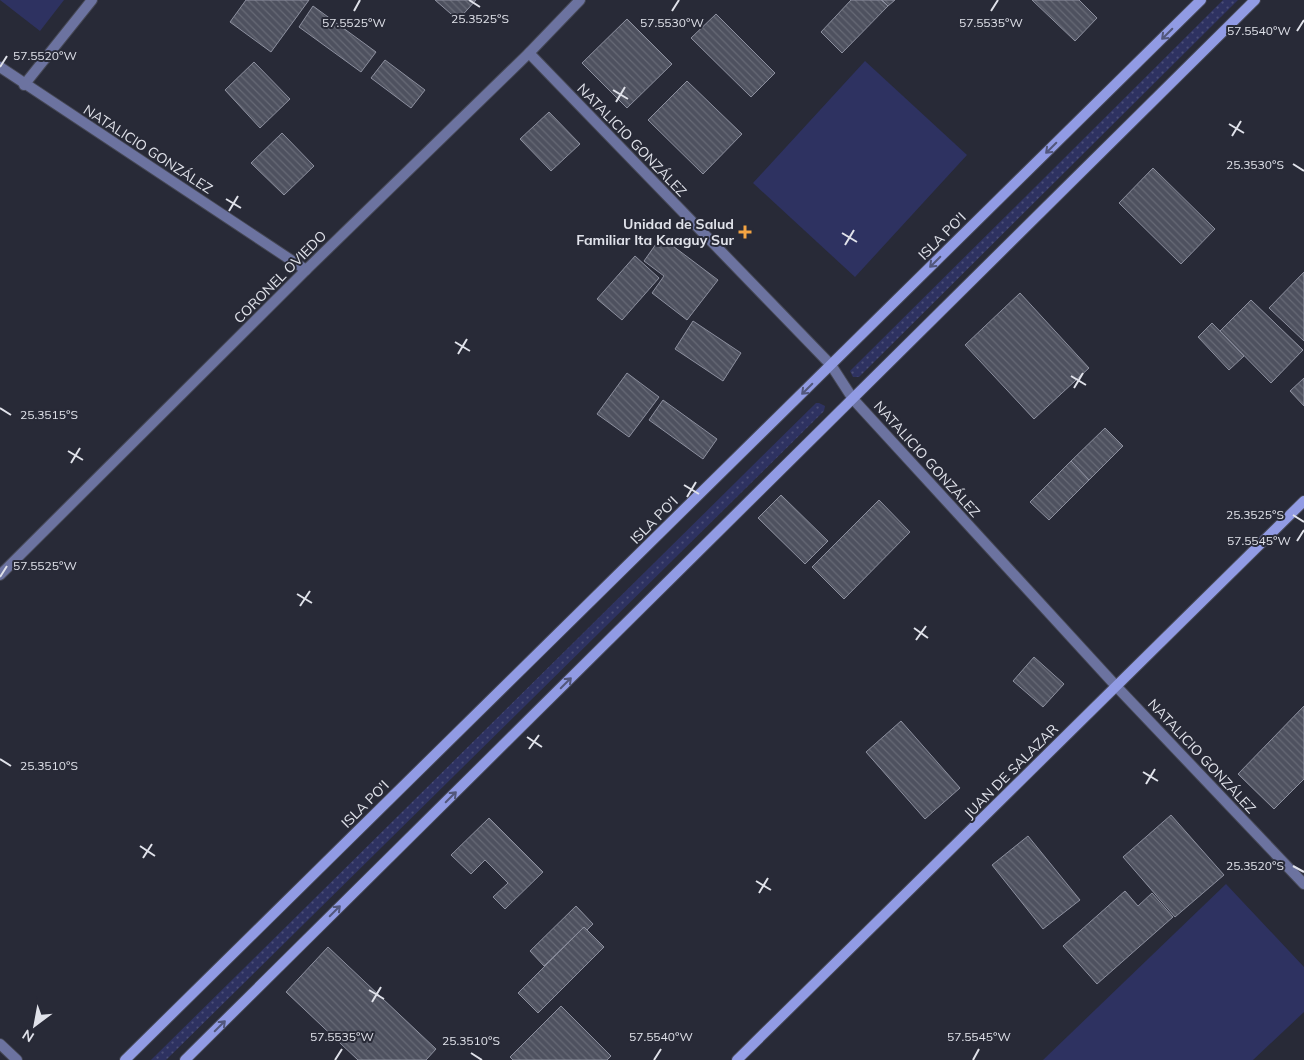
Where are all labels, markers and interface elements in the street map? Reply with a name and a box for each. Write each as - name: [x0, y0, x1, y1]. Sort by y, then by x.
- text: 25.3525°S: [451, 11, 509, 26]
- text: 57.5525°W: [322, 15, 386, 30]
- text: 57.5530°W: [640, 15, 704, 30]
- text: 57.5535°W: [959, 15, 1023, 30]
- text: 57.5540°W: [1227, 23, 1291, 38]
- one-way arrow: [1160, 28, 1173, 40]
- text: 57.5520°W: [13, 48, 77, 63]
- street label: NATALICIO GONZÁLEZ: [573, 80, 691, 200]
- street label: NATALICIO GONZÁLEZ: [80, 100, 216, 198]
- one-way arrow: [1045, 142, 1057, 154]
- text: 25.3530°S: [1226, 157, 1284, 172]
- street label: ISLA PO'I: [914, 208, 970, 264]
- place label: Unidad de Salud Familiar Ita Kaaguy Sur: [576, 215, 734, 249]
- marker: Unidad de Salud Familiar Ita Kaaguy Sur: [738, 225, 752, 239]
- street label: CORONEL OVIEDO: [230, 227, 330, 327]
- one-way arrow: [929, 256, 941, 268]
- one-way arrow: [801, 382, 813, 395]
- street label: NATALICIO GONZÁLEZ: [870, 397, 984, 521]
- text: 25.3515°S: [20, 407, 78, 422]
- street label: ISLA PO'I: [626, 492, 682, 548]
- text: 25.3525°S: [1226, 507, 1284, 522]
- text: 57.5545°W: [1227, 533, 1291, 548]
- text: 57.5525°W: [13, 558, 77, 573]
- one-way arrow: [560, 677, 572, 689]
- street label: NATALICIO GONZÁLEZ: [1144, 695, 1260, 817]
- street label: JUAN DE SALAZAR: [960, 720, 1062, 822]
- text: 25.3510°S: [20, 758, 78, 773]
- street label: ISLA PO'I: [337, 776, 393, 832]
- one-way arrow: [445, 791, 457, 803]
- text: 25.3520°S: [1226, 858, 1284, 873]
- one-way arrow: [329, 906, 341, 918]
- north arrow: [10, 1000, 60, 1050]
- one-way arrow: [214, 1020, 226, 1032]
- text: N: [19, 1026, 37, 1046]
- text: 57.5535°W: [310, 1029, 374, 1044]
- text: 57.5540°W: [629, 1029, 693, 1044]
- text: 57.5545°W: [947, 1029, 1011, 1044]
- text: 25.3510°S: [442, 1033, 500, 1048]

